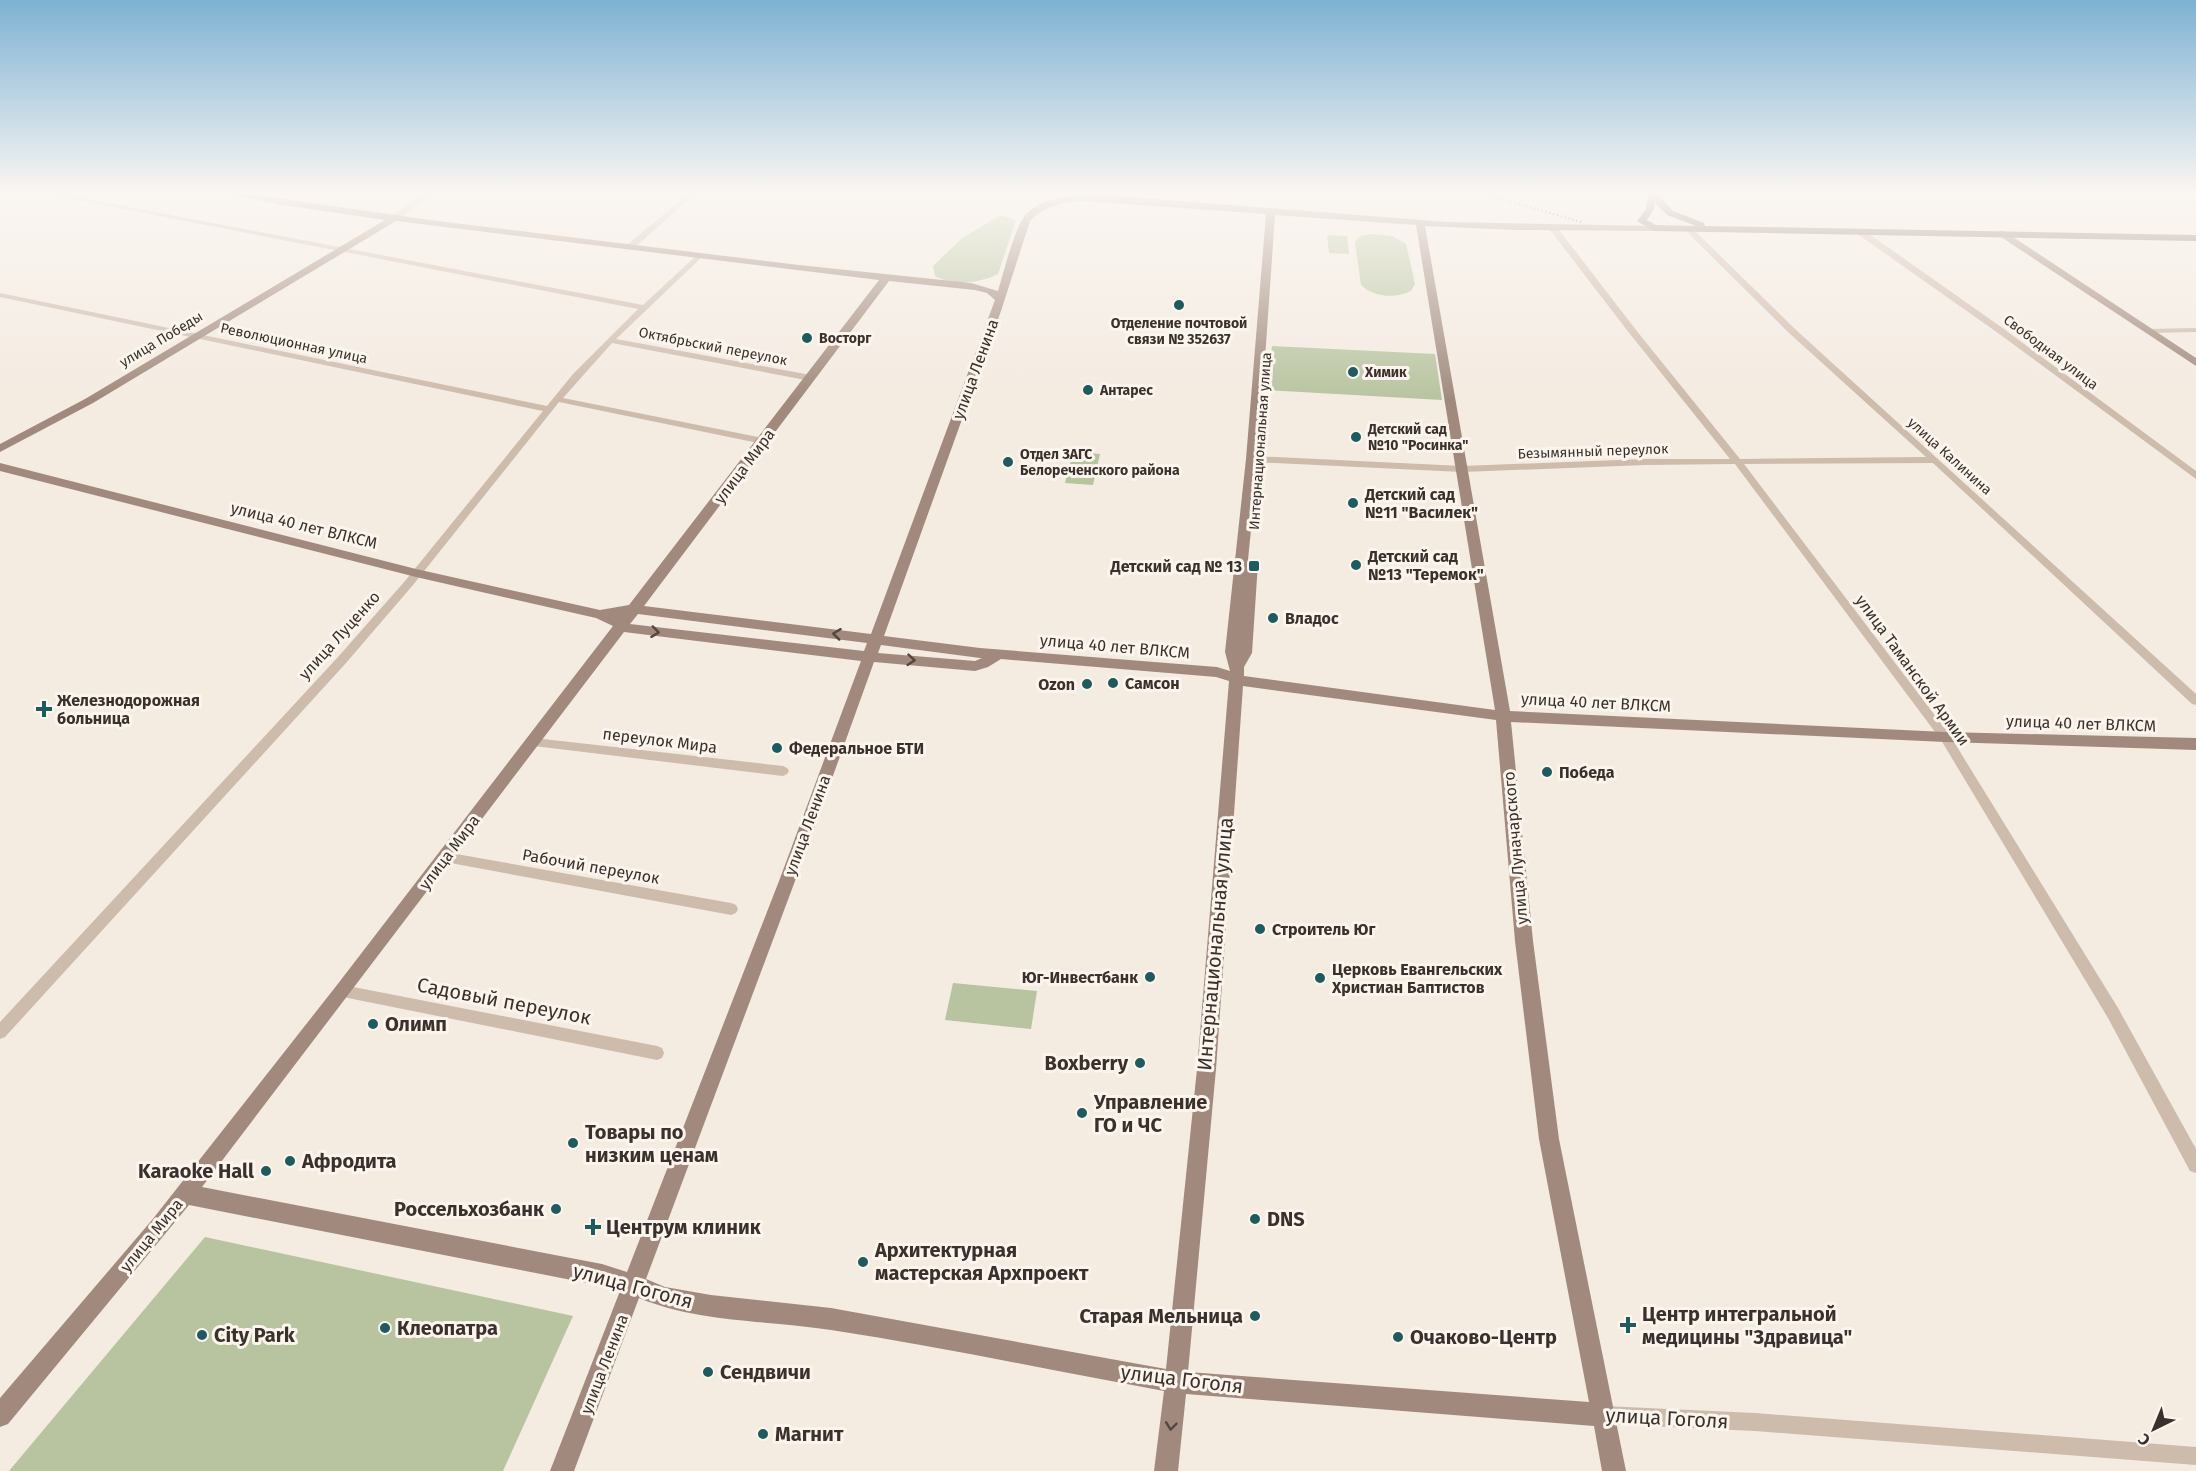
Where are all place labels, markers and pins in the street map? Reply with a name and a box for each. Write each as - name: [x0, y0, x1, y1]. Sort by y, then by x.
- marker: Отделение почтовой связи № 352637: [1172, 298, 1186, 312]
- place label: Отделение почтовой связи № 352637: [1111, 315, 1247, 348]
- place label: Восторг: [819, 330, 872, 347]
- marker: Восторг: [800, 331, 814, 345]
- place label: Химик: [1364, 364, 1407, 381]
- marker: Химик: [1346, 365, 1360, 379]
- place label: Антарес: [1099, 382, 1153, 399]
- marker: Антарес: [1081, 383, 1095, 397]
- place label: Детский сад №10 "Росинка": [1367, 421, 1469, 454]
- marker: Детский сад №10 "Росинка": [1349, 430, 1363, 444]
- place label: Отдел ЗАГС Белореченского района: [1020, 446, 1180, 479]
- marker: Отдел ЗАГС Белореченского района: [1001, 455, 1015, 469]
- place label: Детский сад №11 "Василек": [1364, 485, 1478, 522]
- marker: Детский сад №11 "Василек": [1346, 496, 1360, 510]
- place label: Детский сад №13 "Теремок": [1367, 547, 1484, 584]
- place label: Детский сад № 13: [1110, 557, 1242, 576]
- marker: Детский сад №13 "Теремок": [1349, 558, 1363, 572]
- marker: Детский сад № 13: [1247, 559, 1261, 573]
- place label: Владос: [1285, 609, 1339, 628]
- marker: Владос: [1266, 611, 1280, 625]
- place label: Самсон: [1125, 674, 1180, 693]
- place label: Ozon: [1038, 675, 1075, 694]
- marker: Самсон: [1106, 676, 1120, 690]
- marker: Ozon: [1080, 677, 1094, 691]
- place label: Железнодорожная больница: [56, 691, 200, 728]
- marker: Железнодорожная больница: [35, 700, 53, 718]
- place label: Федеральное БТИ: [789, 739, 924, 758]
- marker: Федеральное БТИ: [770, 741, 784, 755]
- place label: Победа: [1559, 763, 1615, 782]
- marker: Победа: [1540, 765, 1554, 779]
- place label: Строитель Юг: [1272, 920, 1376, 939]
- marker: Строитель Юг: [1253, 922, 1267, 936]
- place label: Церковь Евангельских Христиан Баптистов: [1331, 960, 1503, 997]
- place label: Юг-Инвестбанк: [1022, 968, 1138, 987]
- marker: Юг-Инвестбанк: [1143, 970, 1157, 984]
- marker: Церковь Евангельских Христиан Баптистов: [1313, 971, 1327, 985]
- place label: Олимп: [385, 1012, 447, 1036]
- marker: Олимп: [366, 1017, 380, 1031]
- place label: Boxberry: [1045, 1051, 1129, 1075]
- marker: Boxberry: [1133, 1056, 1147, 1070]
- place label: Управление ГО и ЧС: [1093, 1090, 1207, 1137]
- marker: Управление ГО и ЧС: [1075, 1106, 1089, 1120]
- place label: Товары по низким ценам: [585, 1120, 718, 1167]
- marker: Товары по низким ценам: [566, 1136, 580, 1150]
- place label: Афродита: [301, 1149, 397, 1173]
- marker: Афродита: [283, 1154, 297, 1168]
- place label: Karaoke Hall: [138, 1159, 254, 1183]
- marker: Karaoke Hall: [259, 1164, 273, 1178]
- place label: Россельхозбанк: [394, 1197, 545, 1221]
- marker: Россельхозбанк: [549, 1202, 563, 1216]
- place label: DNS: [1267, 1207, 1305, 1231]
- marker: DNS: [1248, 1212, 1262, 1226]
- place label: Центрум клиник: [606, 1215, 762, 1239]
- marker: Центрум клиник: [584, 1218, 602, 1236]
- place label: Архитектурная мастерская Архпроект: [874, 1238, 1089, 1285]
- marker: Архитектурная мастерская Архпроект: [856, 1255, 870, 1269]
- place label: Центр интегральной медицины "Здравица": [1642, 1302, 1852, 1349]
- place label: Старая Мельница: [1079, 1304, 1243, 1328]
- marker: Старая Мельница: [1248, 1309, 1262, 1323]
- place label: Клеопатра: [397, 1316, 498, 1340]
- marker: Центр интегральной медицины "Здравица": [1619, 1316, 1637, 1334]
- marker: Клеопатра: [378, 1321, 392, 1335]
- place label: City Park: [214, 1323, 296, 1347]
- place label: Очаково-Центр: [1410, 1325, 1557, 1349]
- marker: City Park: [195, 1328, 209, 1342]
- marker: Очаково-Центр: [1391, 1330, 1405, 1344]
- place label: Сендвичи: [720, 1360, 811, 1384]
- marker: Сендвичи: [701, 1365, 715, 1379]
- place label: Магнит: [775, 1422, 844, 1446]
- marker: Магнит: [756, 1427, 770, 1441]

